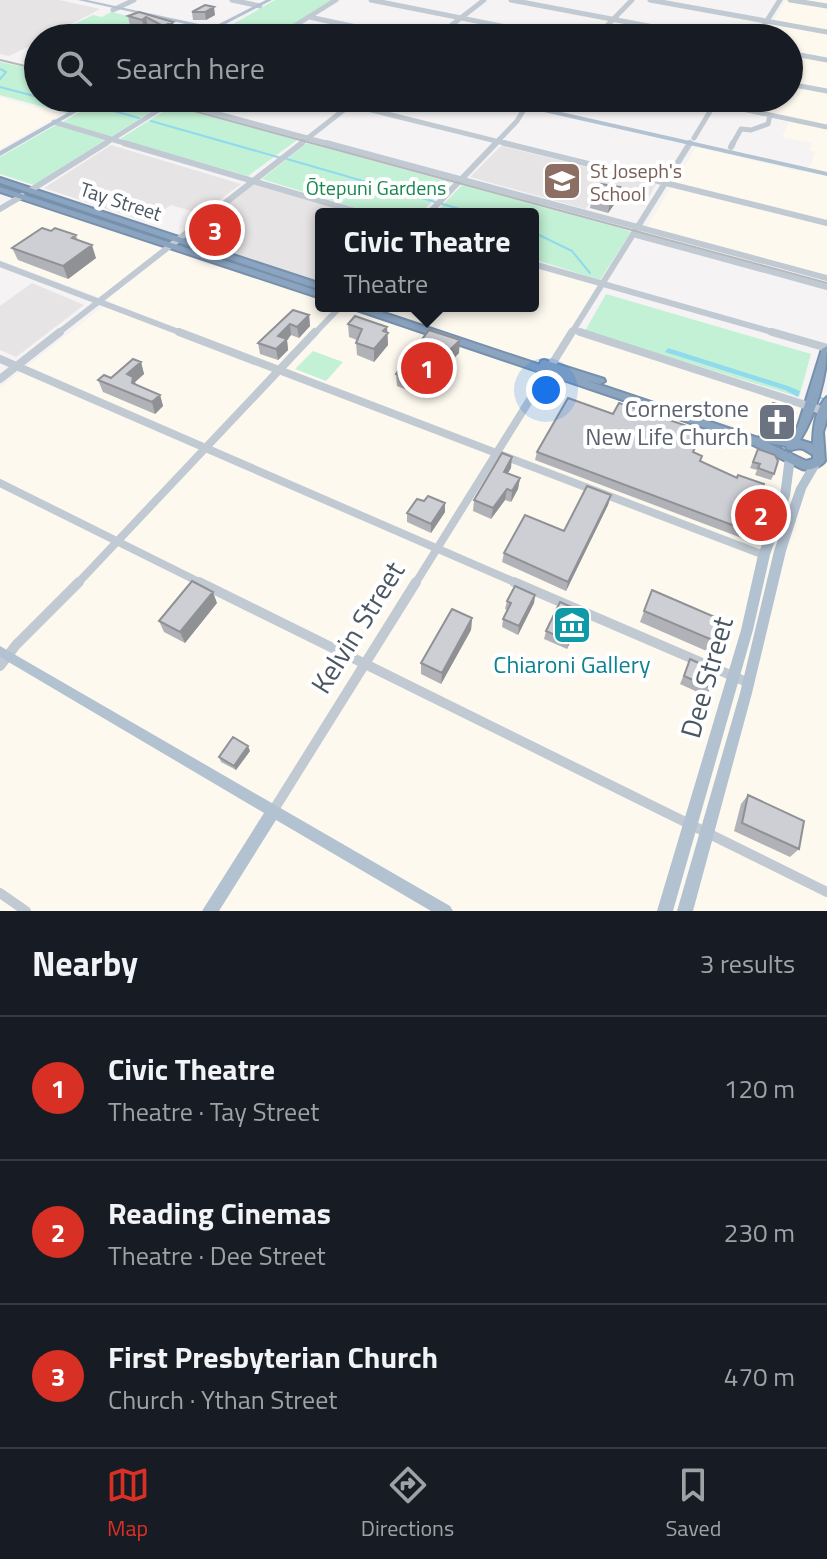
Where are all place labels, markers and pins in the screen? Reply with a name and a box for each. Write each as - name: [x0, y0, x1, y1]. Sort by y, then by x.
- place label: St Joseph's School: [590, 155, 682, 209]
- school or university icon: St Joseph's School: [541, 160, 583, 202]
- pin: 3: [189, 200, 241, 260]
- pin: 1: [401, 338, 453, 398]
- place label: Cornerstone New Life Church: [585, 390, 749, 454]
- church icon: Cornerstone New Life Church: [756, 401, 798, 443]
- pin: 2: [735, 485, 787, 545]
- museum icon: Chiaroni Gallery: [551, 604, 593, 646]
- place label: Chiaroni Gallery: [493, 646, 651, 682]

